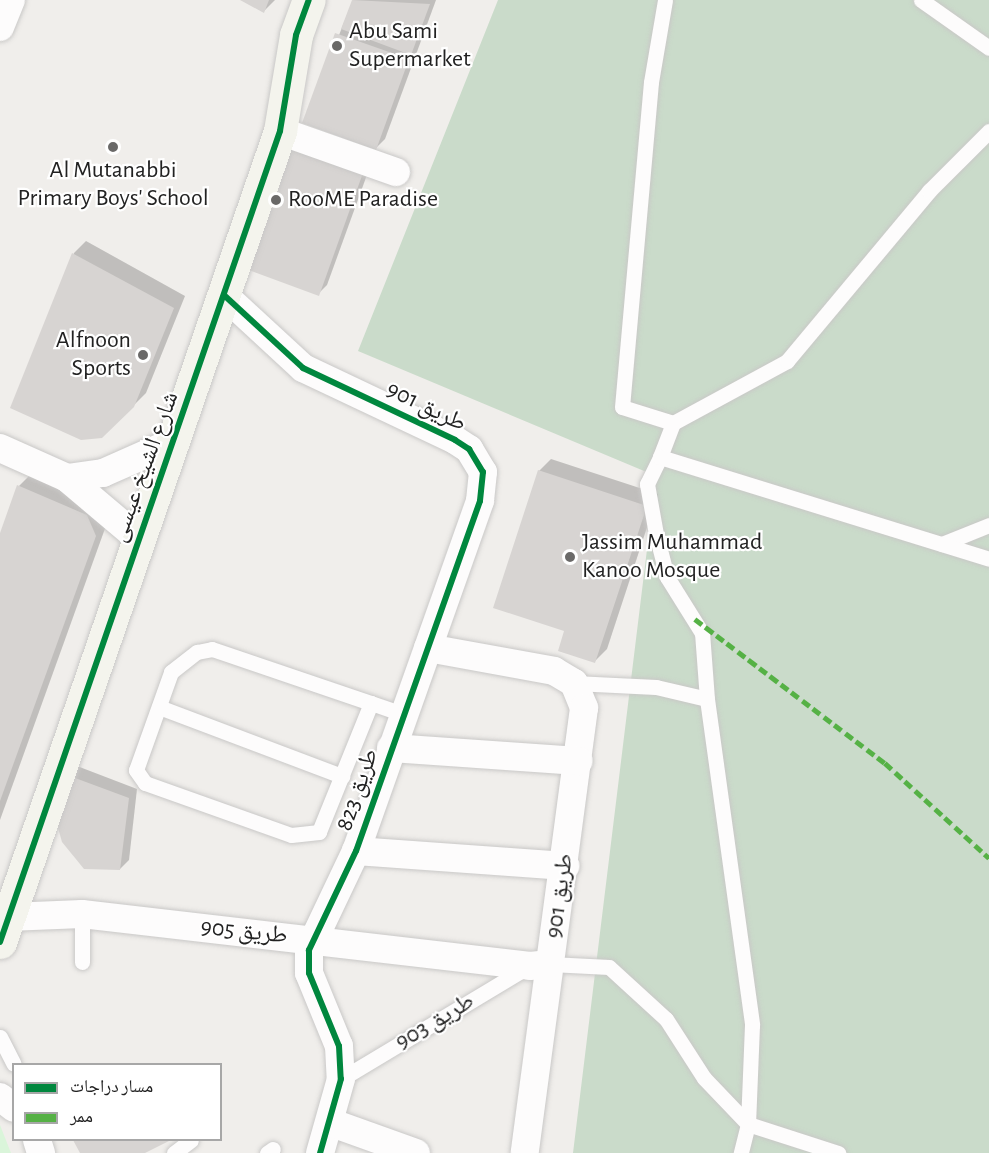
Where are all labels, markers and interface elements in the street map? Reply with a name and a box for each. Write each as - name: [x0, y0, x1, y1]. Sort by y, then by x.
- place label: Abu Sami Supermarket: [349, 18, 471, 74]
- marker: Abu Sami Supermarket: [330, 39, 344, 53]
- marker: Al Mutanabbi Primary Boys' School: [106, 140, 120, 154]
- place label: Al Mutanabbi Primary Boys' School: [17, 157, 209, 213]
- place label: RooME Paradise: [288, 186, 438, 214]
- marker: RooME Paradise: [269, 193, 283, 207]
- place label: Alfnoon Sports: [56, 327, 131, 383]
- marker: Alfnoon Sports: [136, 348, 150, 362]
- street label: طريق 901: [381, 375, 471, 439]
- street label: شارع الشيخ عيسى: [104, 388, 186, 546]
- place label: Jassim Muhammad Kanoo Mosque: [582, 529, 762, 585]
- marker: Jassim Muhammad Kanoo Mosque: [563, 550, 577, 564]
- street label: طريق 823: [330, 745, 386, 835]
- street label: طريق 901: [540, 852, 580, 940]
- street label: طريق 905: [199, 913, 289, 951]
- street label: طريق 903: [390, 987, 480, 1057]
- legend: [12, 1063, 222, 1141]
- text: مسار دراجات: [70, 1078, 153, 1096]
- text: ممر: [70, 1108, 93, 1126]

